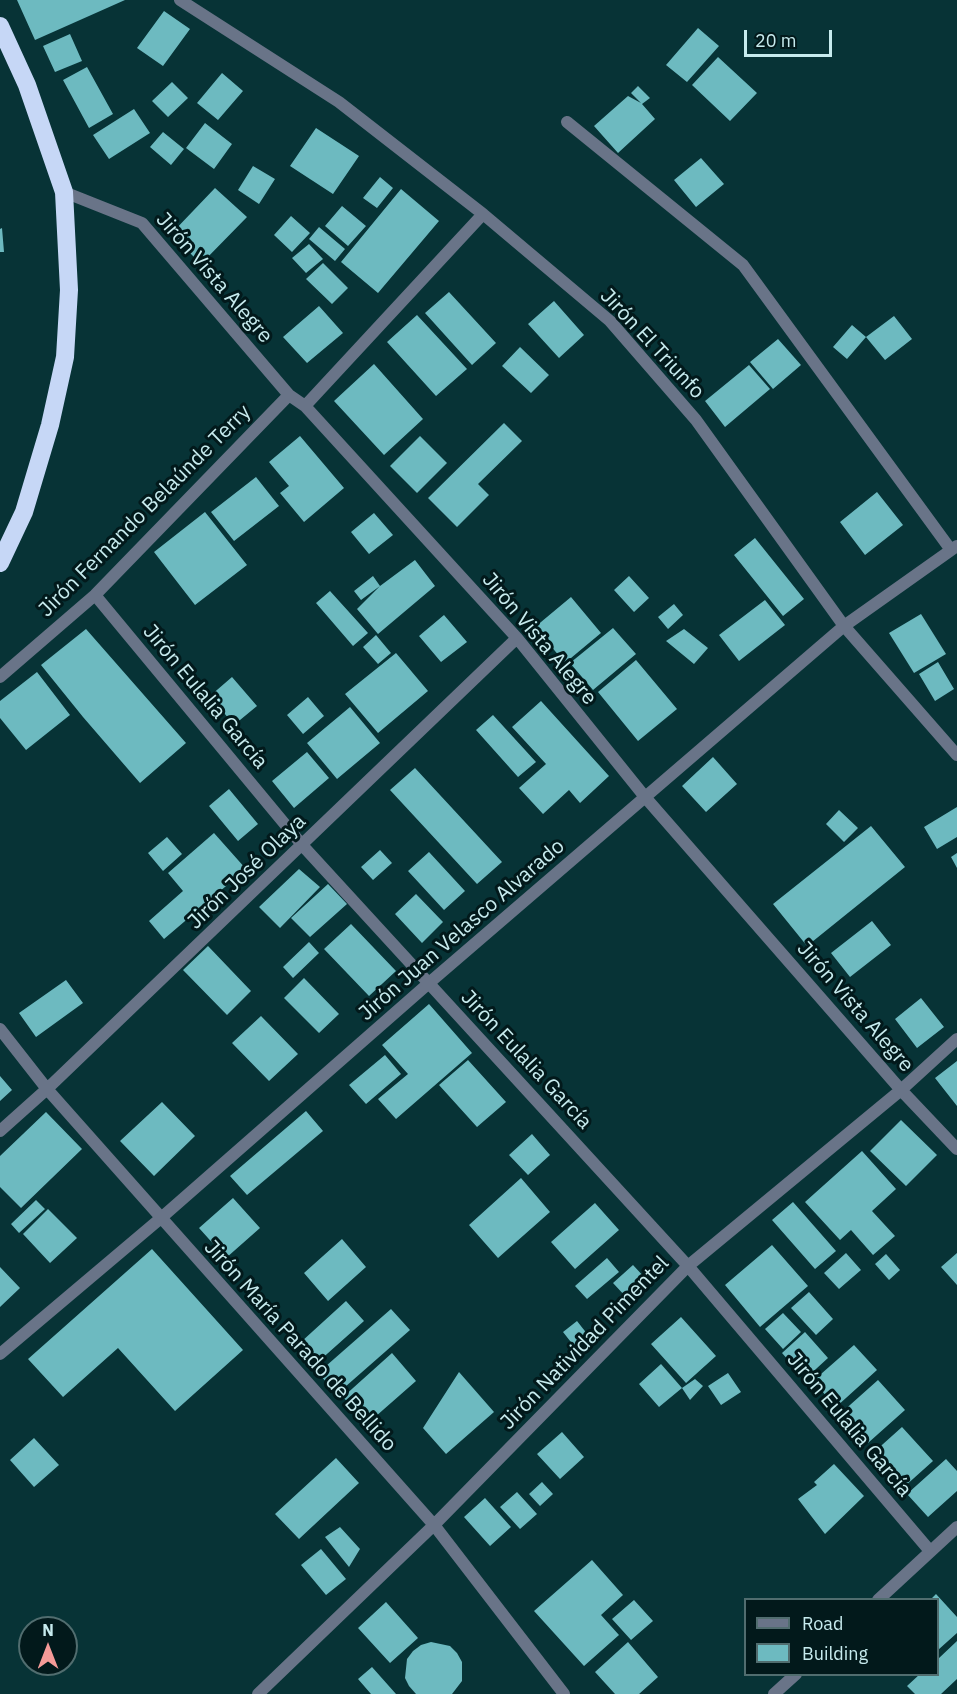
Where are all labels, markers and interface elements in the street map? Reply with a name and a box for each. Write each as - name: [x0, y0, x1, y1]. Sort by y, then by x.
- scale bar: [747, 18, 836, 56]
- text: 20 m: [755, 29, 797, 52]
- street label: Jirón Vista Alegre: [150, 208, 278, 348]
- street label: Jirón El Triunfo: [595, 284, 709, 404]
- street label: Jirón Fernando Belaúnde Terry: [34, 400, 256, 622]
- street label: Jirón Vista Alegre: [476, 568, 602, 710]
- street label: Jirón Eulalia García: [137, 620, 273, 774]
- street label: Jirón José Olaya: [183, 809, 311, 935]
- street label: Jirón Juan Velasco Alvarado: [354, 834, 570, 1026]
- street label: Jirón Vista Alegre: [791, 937, 919, 1077]
- street label: Jirón Eulalia García: [455, 985, 597, 1135]
- street label: Jirón María Parado de Bellido: [198, 1235, 402, 1457]
- street label: Jirón Natividad Pimentel: [496, 1251, 674, 1435]
- street label: Jirón Eulalia García: [781, 1348, 917, 1502]
- legend: [744, 1598, 939, 1676]
- text: Road: [802, 1612, 843, 1635]
- north arrow: [18, 1616, 78, 1676]
- text: N: [42, 1620, 54, 1640]
- text: Building: [802, 1642, 868, 1665]

